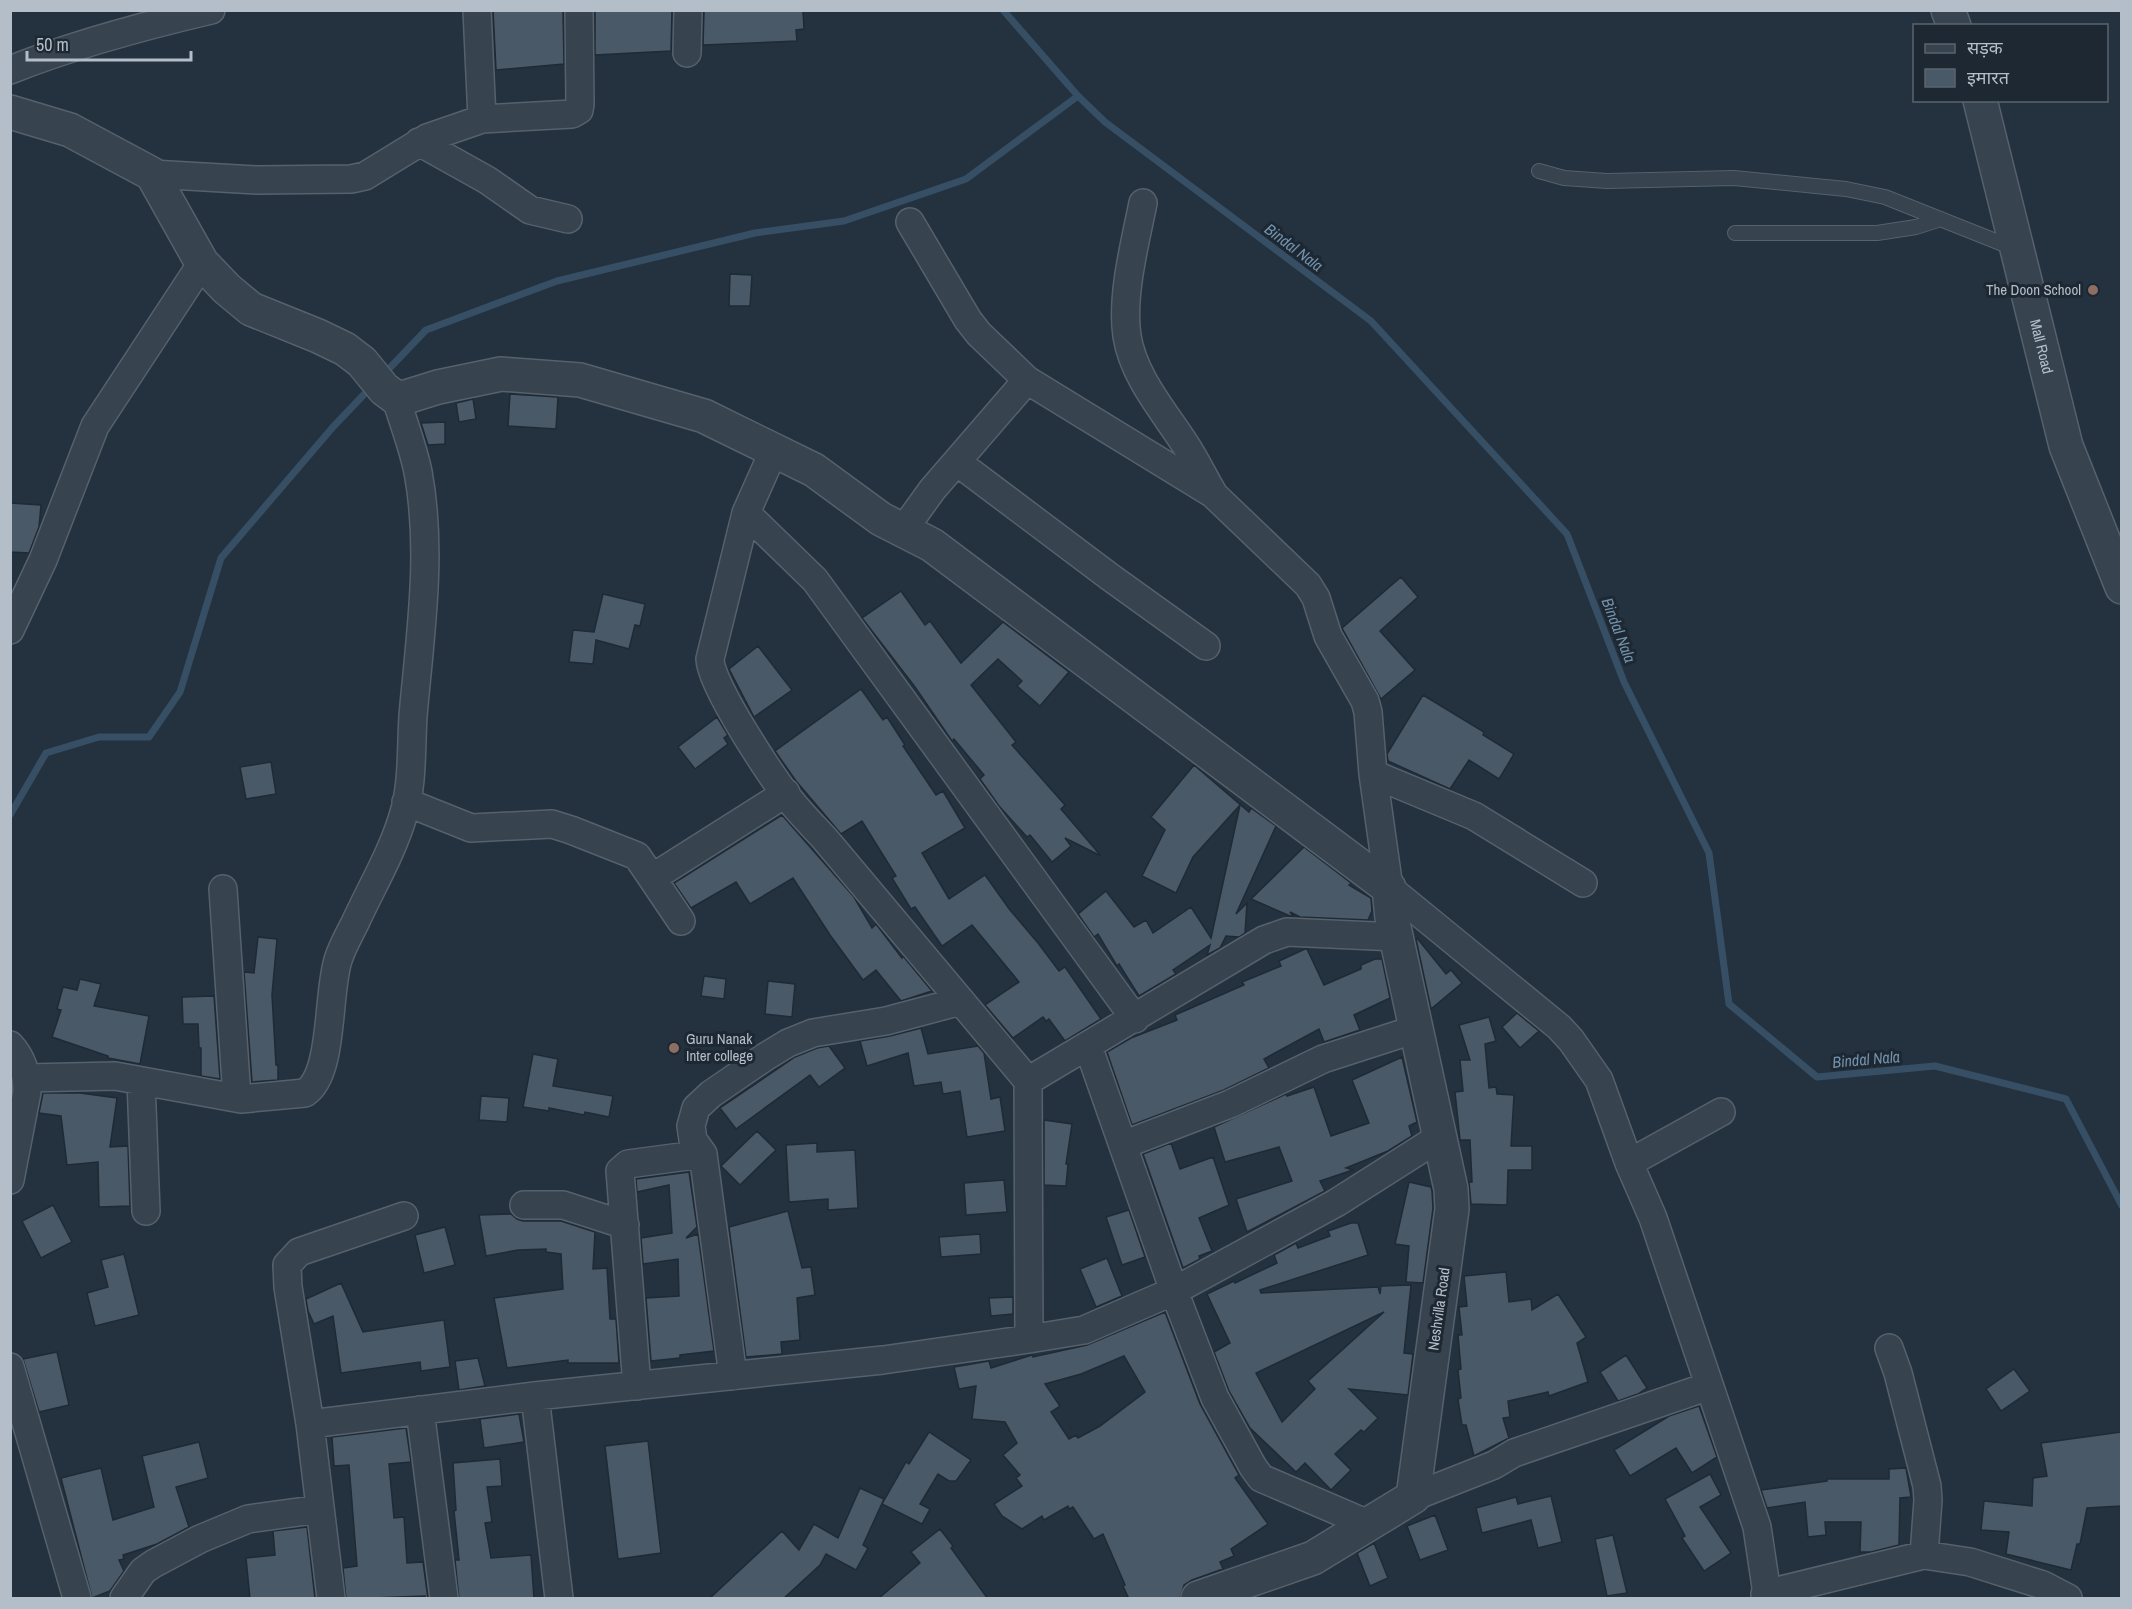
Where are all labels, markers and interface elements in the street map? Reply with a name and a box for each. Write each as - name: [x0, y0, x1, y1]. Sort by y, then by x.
- scale bar: [27, 24, 190, 62]
- legend: [1913, 24, 2108, 102]
- text: 50 m: [36, 32, 69, 57]
- text: सड़क: [1967, 35, 2004, 60]
- text: इमारत: [1967, 65, 2010, 90]
- water label: Bindal Nala: [1260, 218, 1328, 276]
- place label: The Doon School: [1986, 279, 2081, 300]
- marker: The Doon School: [2086, 283, 2100, 297]
- street label: Mall Road: [2025, 317, 2059, 376]
- water label: Bindal Nala: [1597, 594, 1641, 666]
- place label: Guru Nanak Inter college: [686, 1028, 753, 1066]
- marker: Guru Nanak Inter college: [667, 1041, 681, 1055]
- water label: Bindal Nala: [1831, 1045, 1901, 1073]
- street label: Neshvilla Road: [1422, 1266, 1455, 1352]

